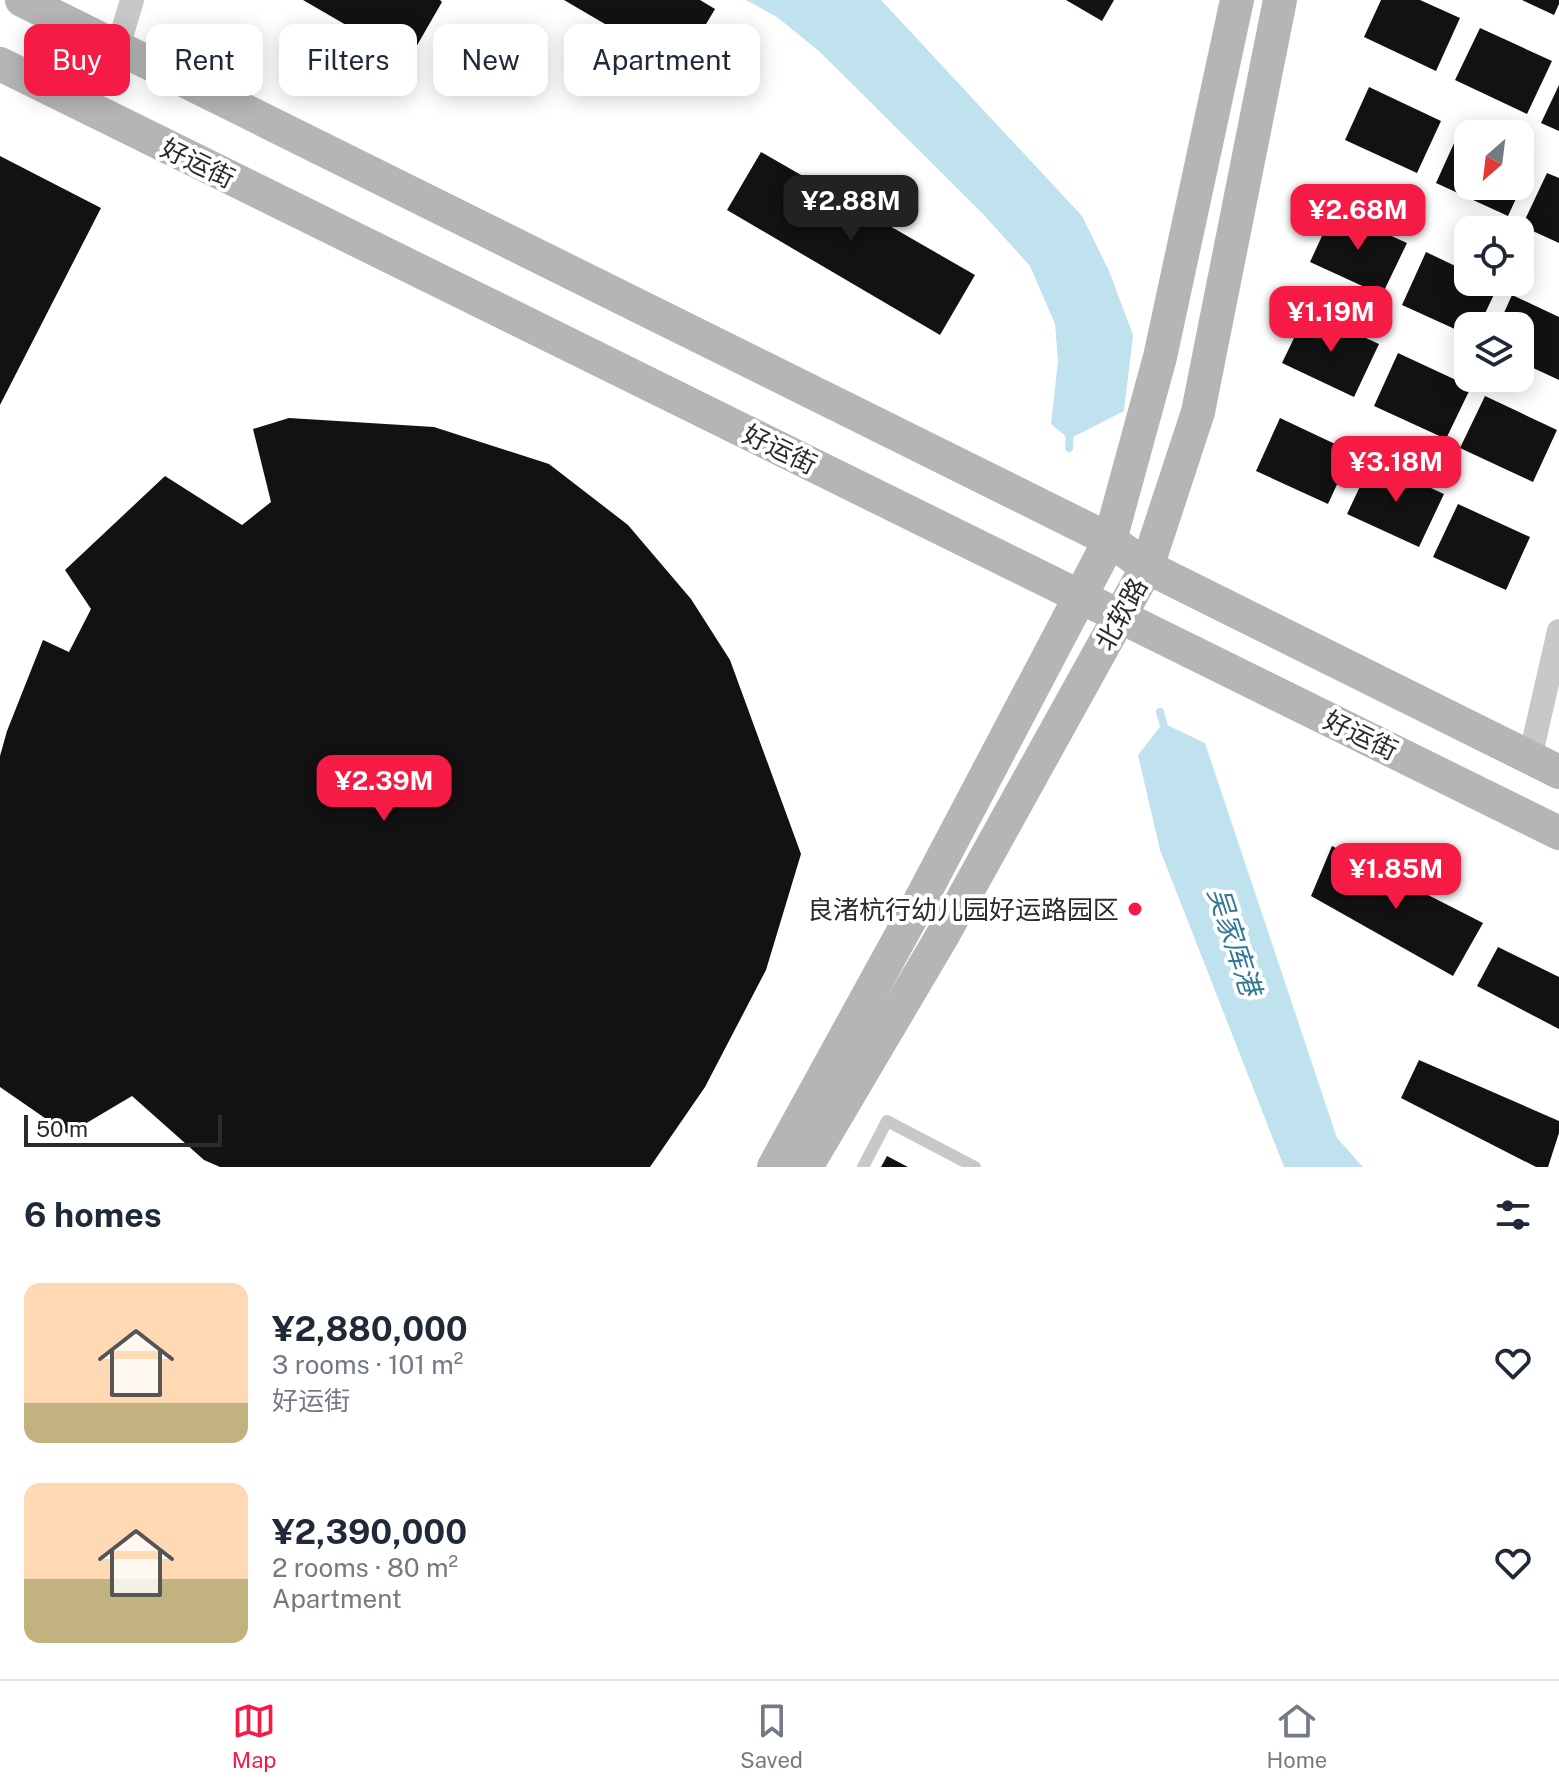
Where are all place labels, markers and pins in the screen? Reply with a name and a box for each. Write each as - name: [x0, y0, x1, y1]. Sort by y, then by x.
- pin: ¥2.88M: [786, 175, 916, 243]
- pin: ¥2.68M: [1293, 184, 1423, 252]
- pin: ¥1.19M: [1266, 286, 1396, 354]
- pin: ¥3.18M: [1331, 436, 1461, 504]
- pin: ¥2.39M: [319, 755, 449, 823]
- pin: ¥1.85M: [1331, 843, 1461, 911]
- place label: 良渚杭行幼儿园好运路园区: [807, 894, 1119, 925]
- marker: 良渚杭行幼儿园好运路园区: [1126, 900, 1144, 918]

